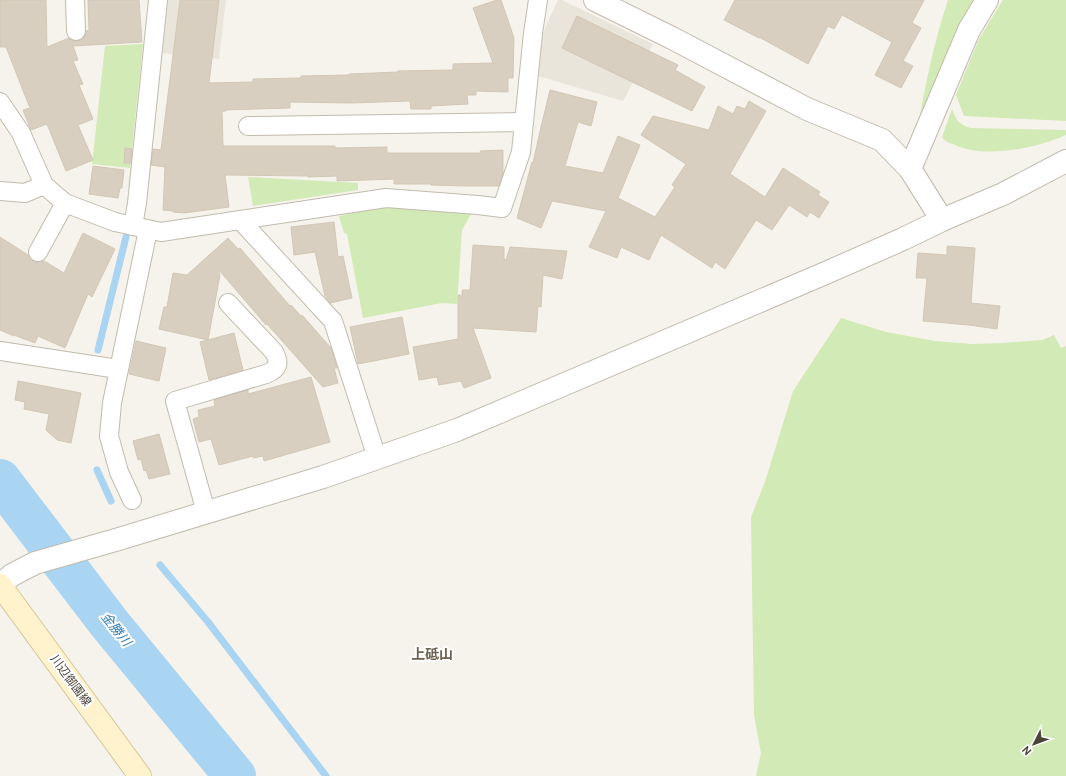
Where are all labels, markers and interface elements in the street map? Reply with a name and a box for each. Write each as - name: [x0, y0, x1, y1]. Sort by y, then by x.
- water label: 金勝川: [97, 610, 135, 652]
- district label: 上砥山: [411, 647, 453, 664]
- street label: 川辺御園線: [46, 652, 94, 710]
- north arrow: [1014, 724, 1054, 764]
- text: N: [1019, 742, 1035, 758]

